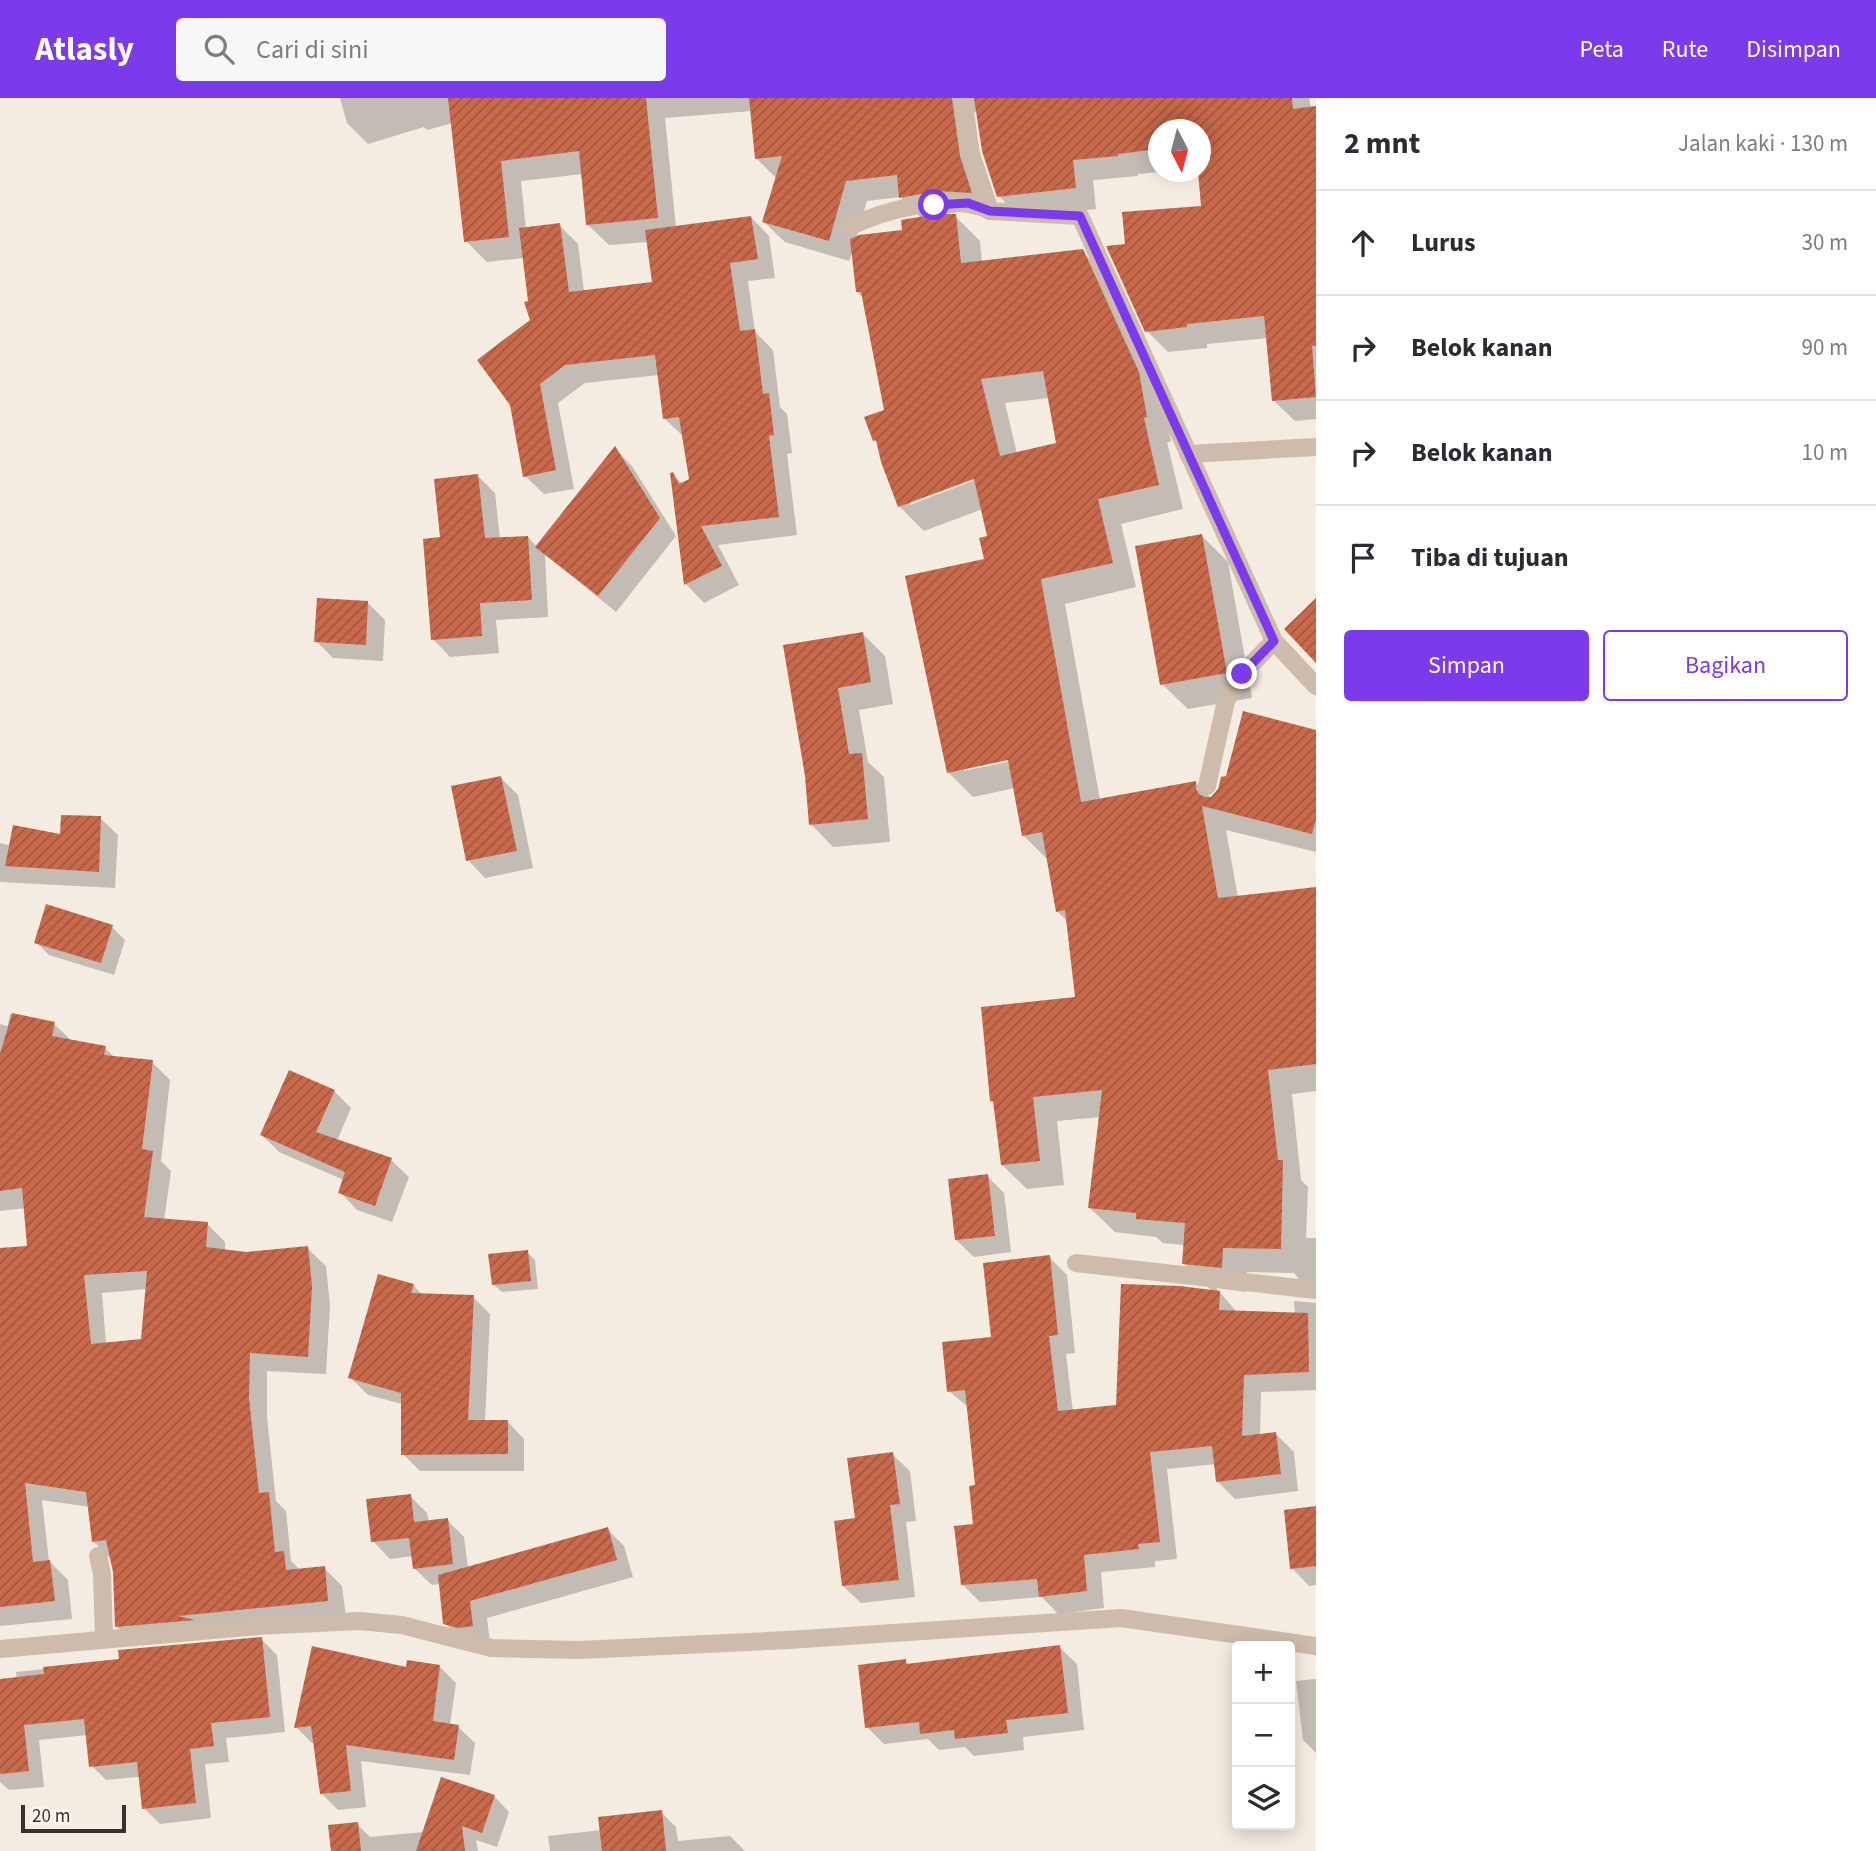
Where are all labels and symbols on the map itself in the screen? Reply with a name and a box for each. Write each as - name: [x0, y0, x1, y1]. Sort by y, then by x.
- north arrow: [1148, 119, 1211, 182]
- route start: [918, 189, 949, 220]
- route end: [1226, 658, 1257, 689]
- scale bar: [21, 1802, 126, 1834]

